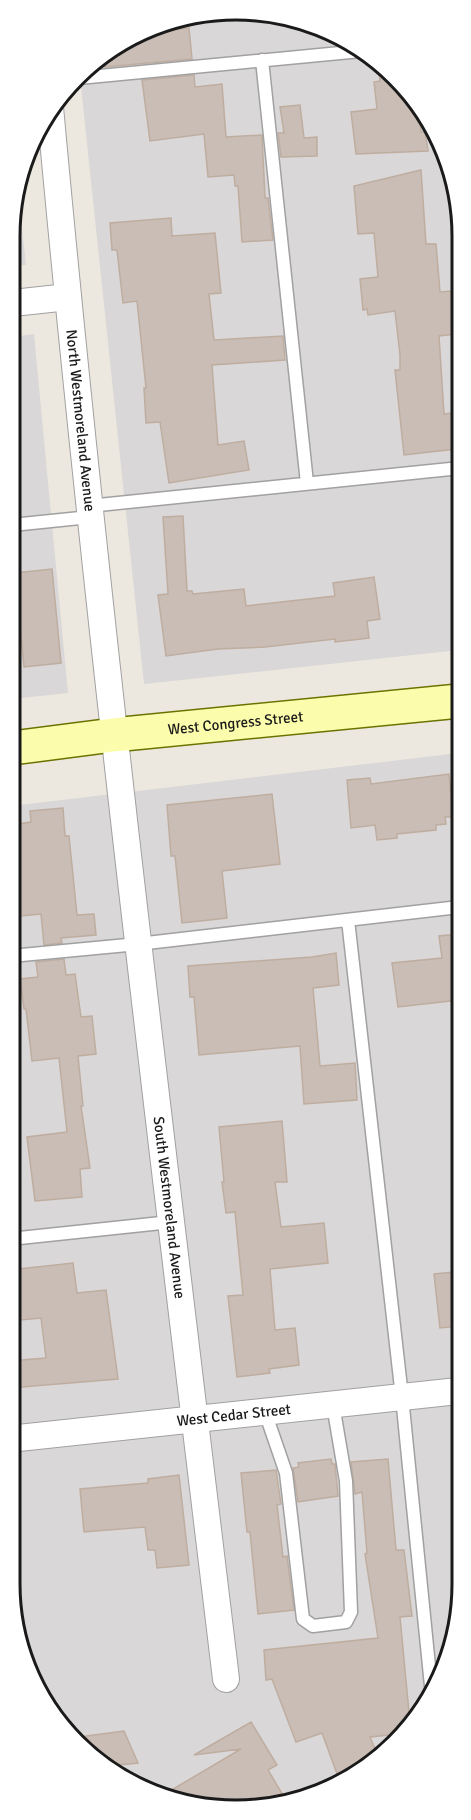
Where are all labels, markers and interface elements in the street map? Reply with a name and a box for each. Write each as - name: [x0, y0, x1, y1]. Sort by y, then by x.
- street label: North Westmoreland Avenue: [62, 329, 99, 513]
- street label: West Congress Street: [167, 707, 304, 739]
- street label: South Westmoreland Avenue: [149, 1115, 189, 1300]
- street label: West Cedar Street: [176, 1400, 292, 1430]

